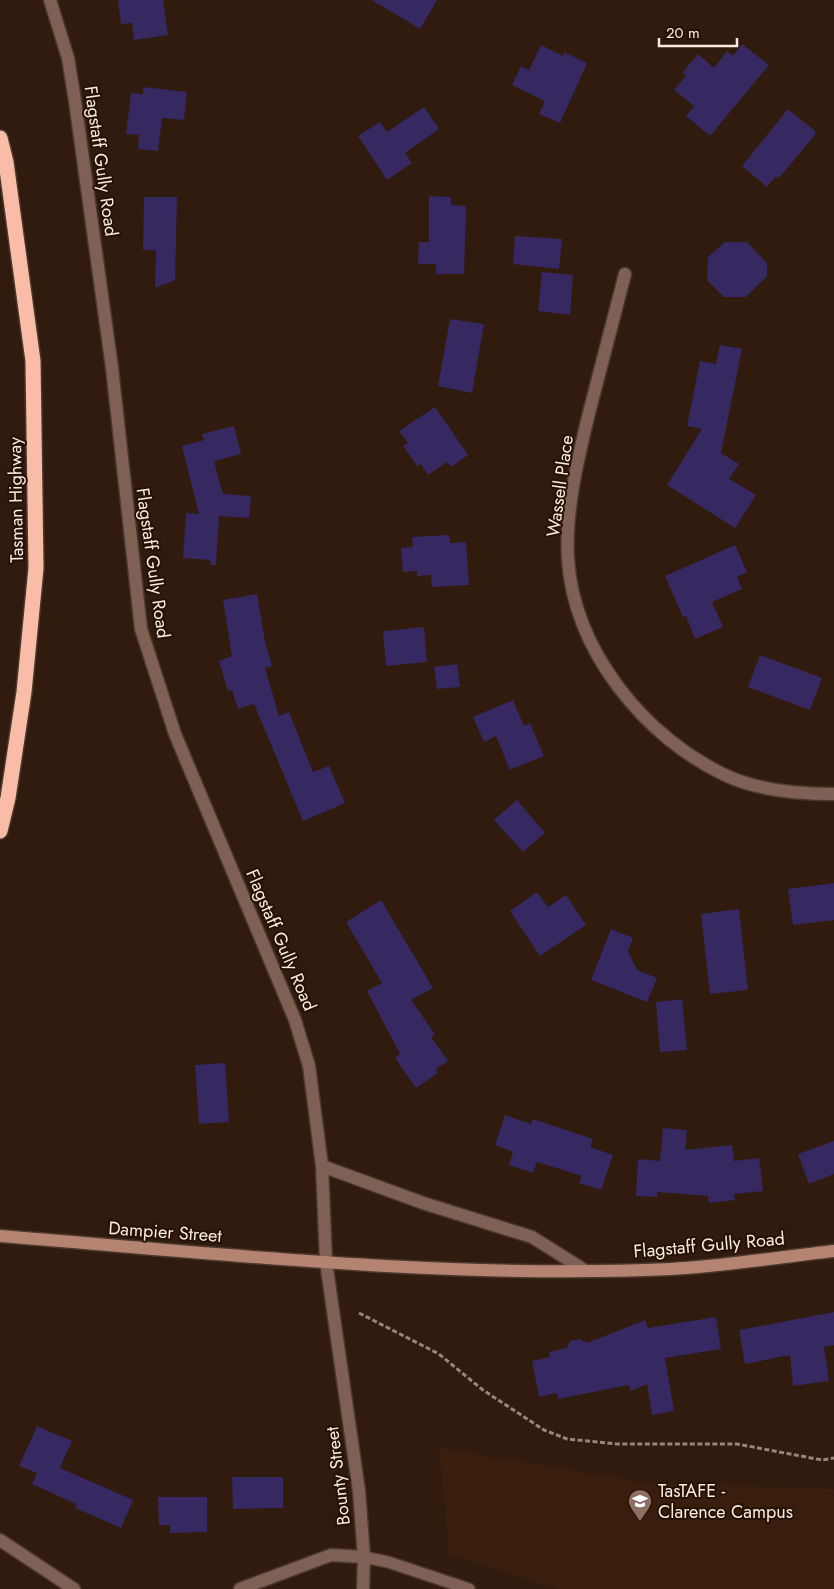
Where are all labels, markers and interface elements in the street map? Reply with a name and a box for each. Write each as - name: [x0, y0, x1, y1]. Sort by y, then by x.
- scale bar: [659, 15, 736, 47]
- text: 20 m: [666, 22, 700, 44]
- street label: Flagstaff Gully Road: [78, 84, 124, 238]
- street label: Wassell Place: [540, 433, 580, 539]
- street label: Tasman Highway: [2, 437, 30, 563]
- street label: Flagstaff Gully Road: [130, 486, 176, 640]
- street label: Flagstaff Gully Road: [239, 865, 323, 1015]
- street label: Dampier Street: [107, 1215, 223, 1249]
- street label: Flagstaff Gully Road: [632, 1225, 786, 1265]
- street label: Bounty Street: [319, 1424, 357, 1527]
- place label: TasTAFE - Clarence Campus: [658, 1478, 793, 1525]
- school or university icon: TasTAFE - Clarence Campus: [627, 1488, 653, 1522]

